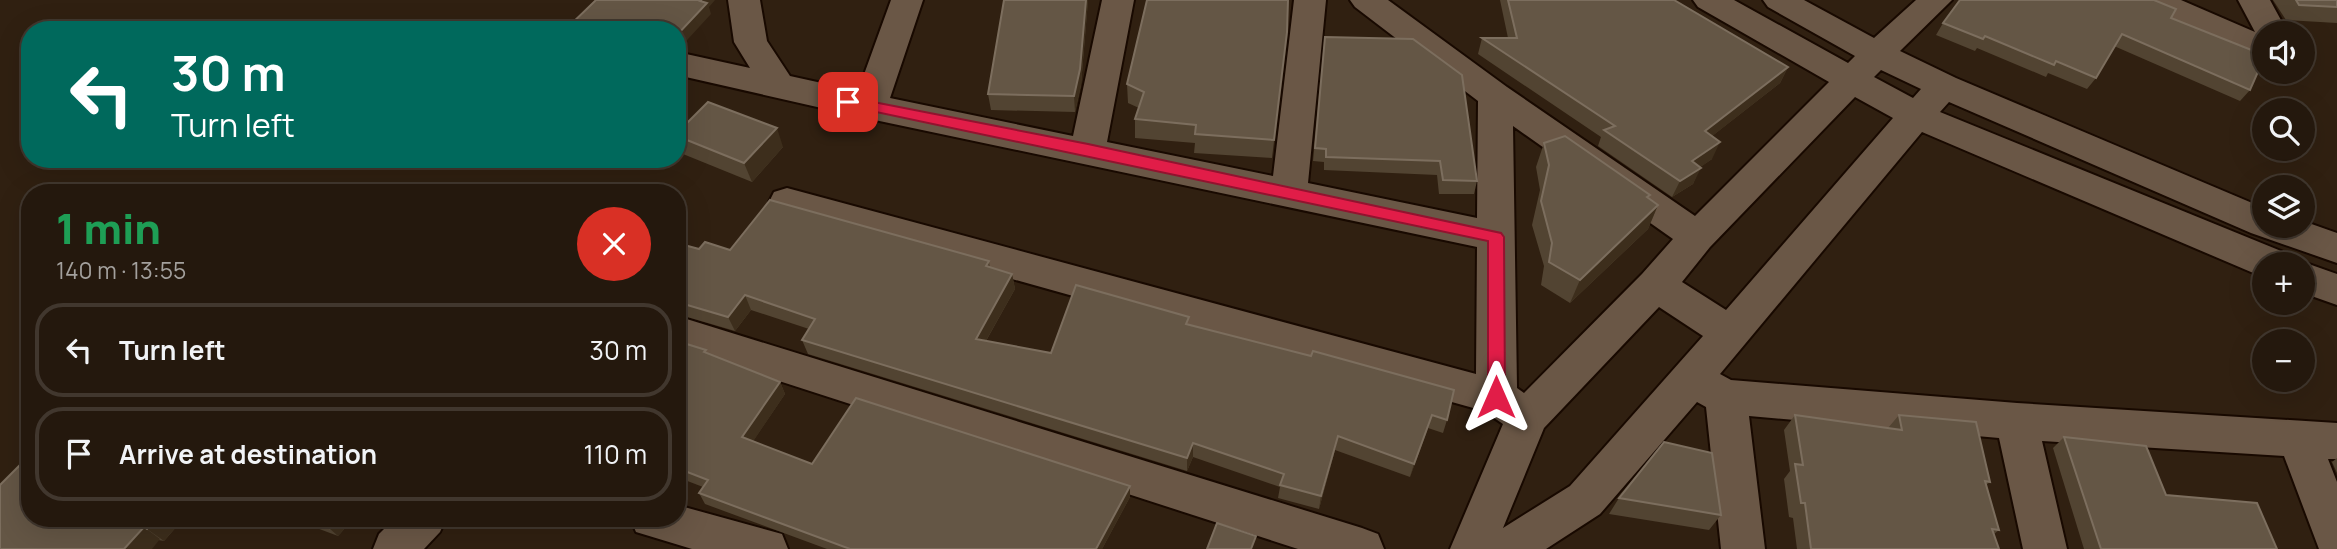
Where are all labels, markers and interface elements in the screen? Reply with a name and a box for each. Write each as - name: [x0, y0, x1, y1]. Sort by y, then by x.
- map controls: [2252, 21, 2315, 392]
- button: sound: [2252, 21, 2315, 84]
- text: 30 m: [171, 39, 286, 106]
- icon: left: [56, 49, 147, 140]
- pin: [818, 72, 878, 132]
- icon: arrive: [829, 83, 867, 121]
- button: search: [2252, 98, 2315, 161]
- text: Turn left: [171, 103, 295, 147]
- button: layers: [2252, 175, 2315, 238]
- text: 1 min: [56, 199, 161, 257]
- button: close: [577, 207, 651, 281]
- button: +: [2252, 252, 2315, 315]
- text: 140 m · 13:55: [56, 254, 186, 286]
- button: −: [2252, 329, 2315, 392]
- icon: left: [60, 331, 98, 369]
- text: Turn left: [119, 332, 226, 368]
- text: 30 m: [590, 332, 647, 368]
- position arrow: [1459, 360, 1533, 434]
- icon: arrive: [60, 435, 98, 473]
- text: Arrive at destination: [119, 436, 377, 472]
- text: 110 m: [584, 436, 647, 472]

